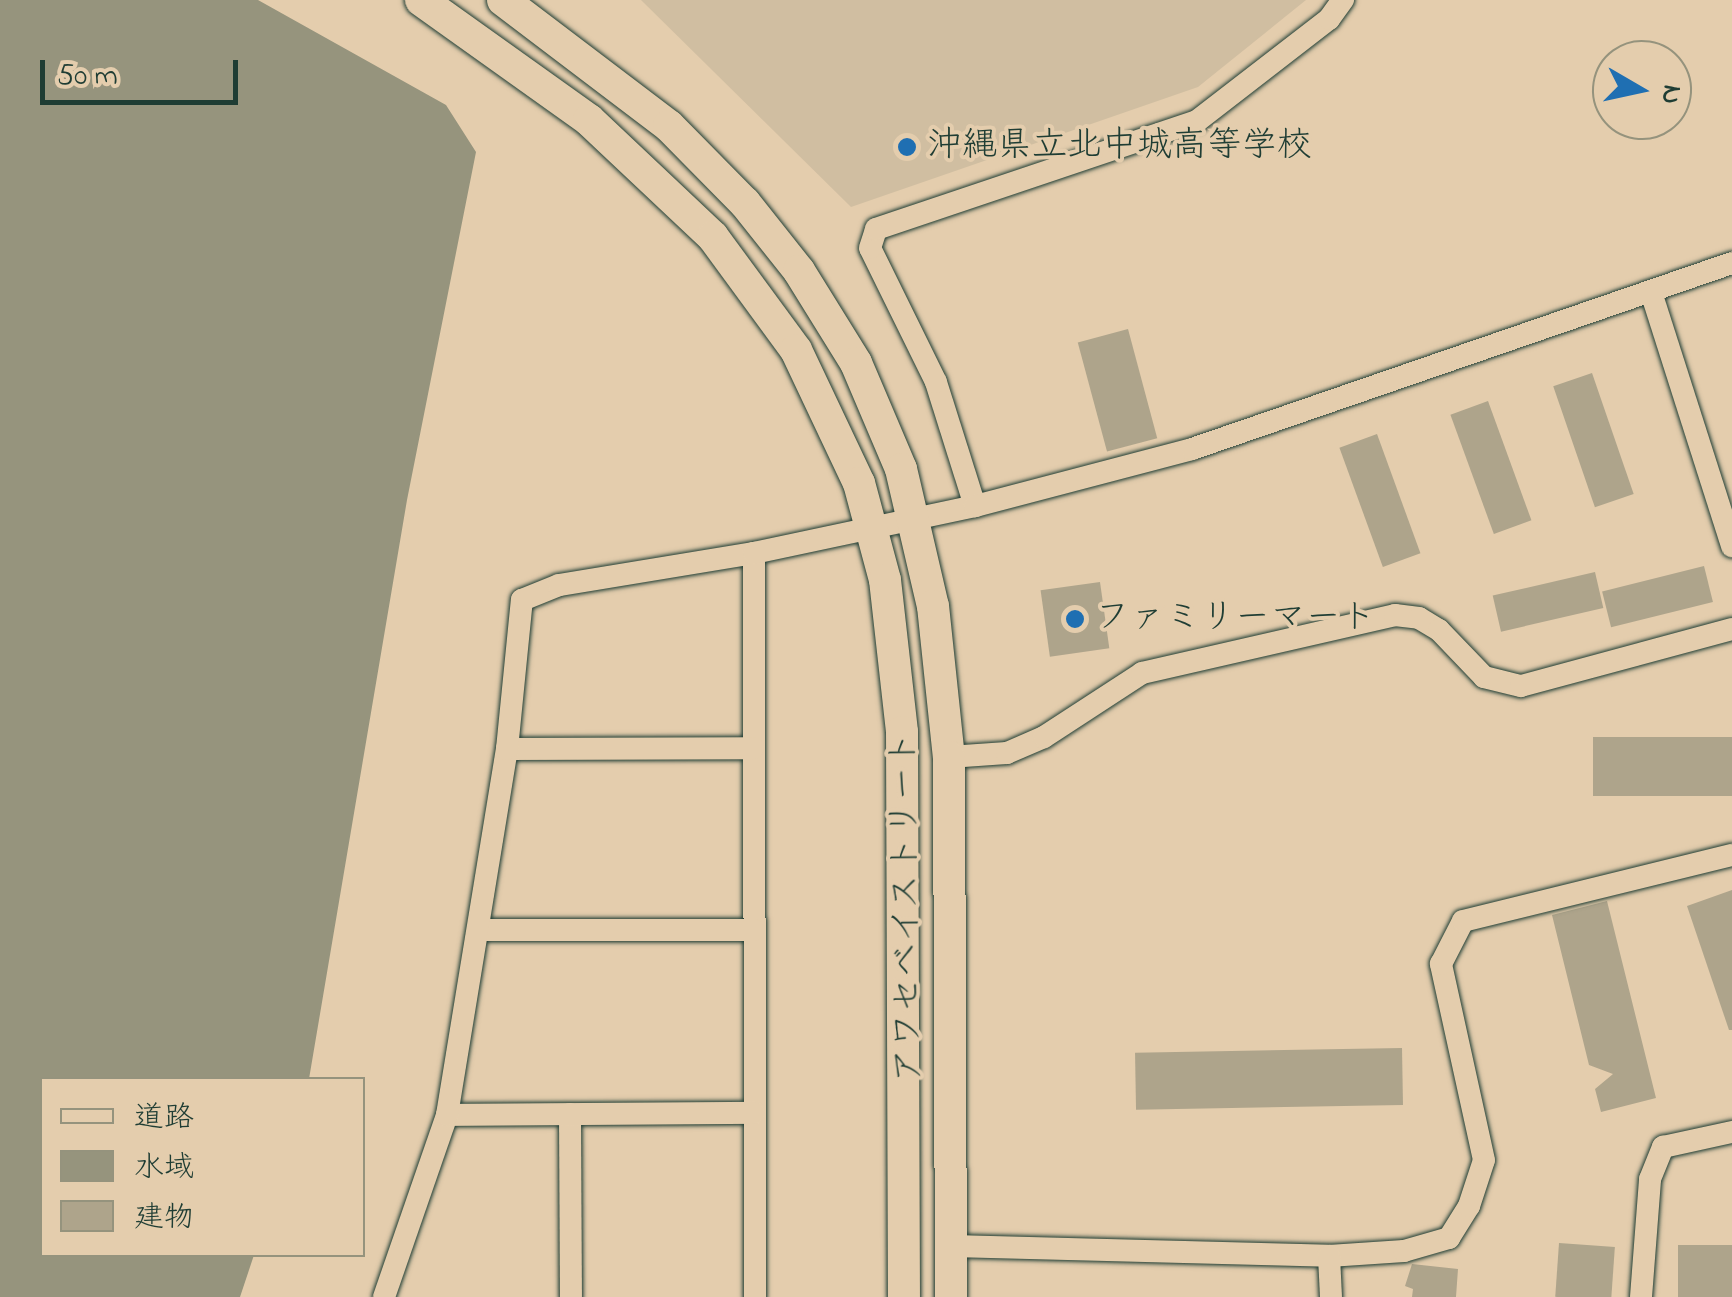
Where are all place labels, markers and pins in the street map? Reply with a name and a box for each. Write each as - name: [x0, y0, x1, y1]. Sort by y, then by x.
- place label: 沖縄県立北中城高等学校: [927, 126, 1312, 168]
- marker: 沖縄県立北中城高等学校: [896, 136, 918, 158]
- place label: ファミリーマート: [1095, 598, 1375, 640]
- marker: ファミリーマート: [1064, 608, 1086, 630]

